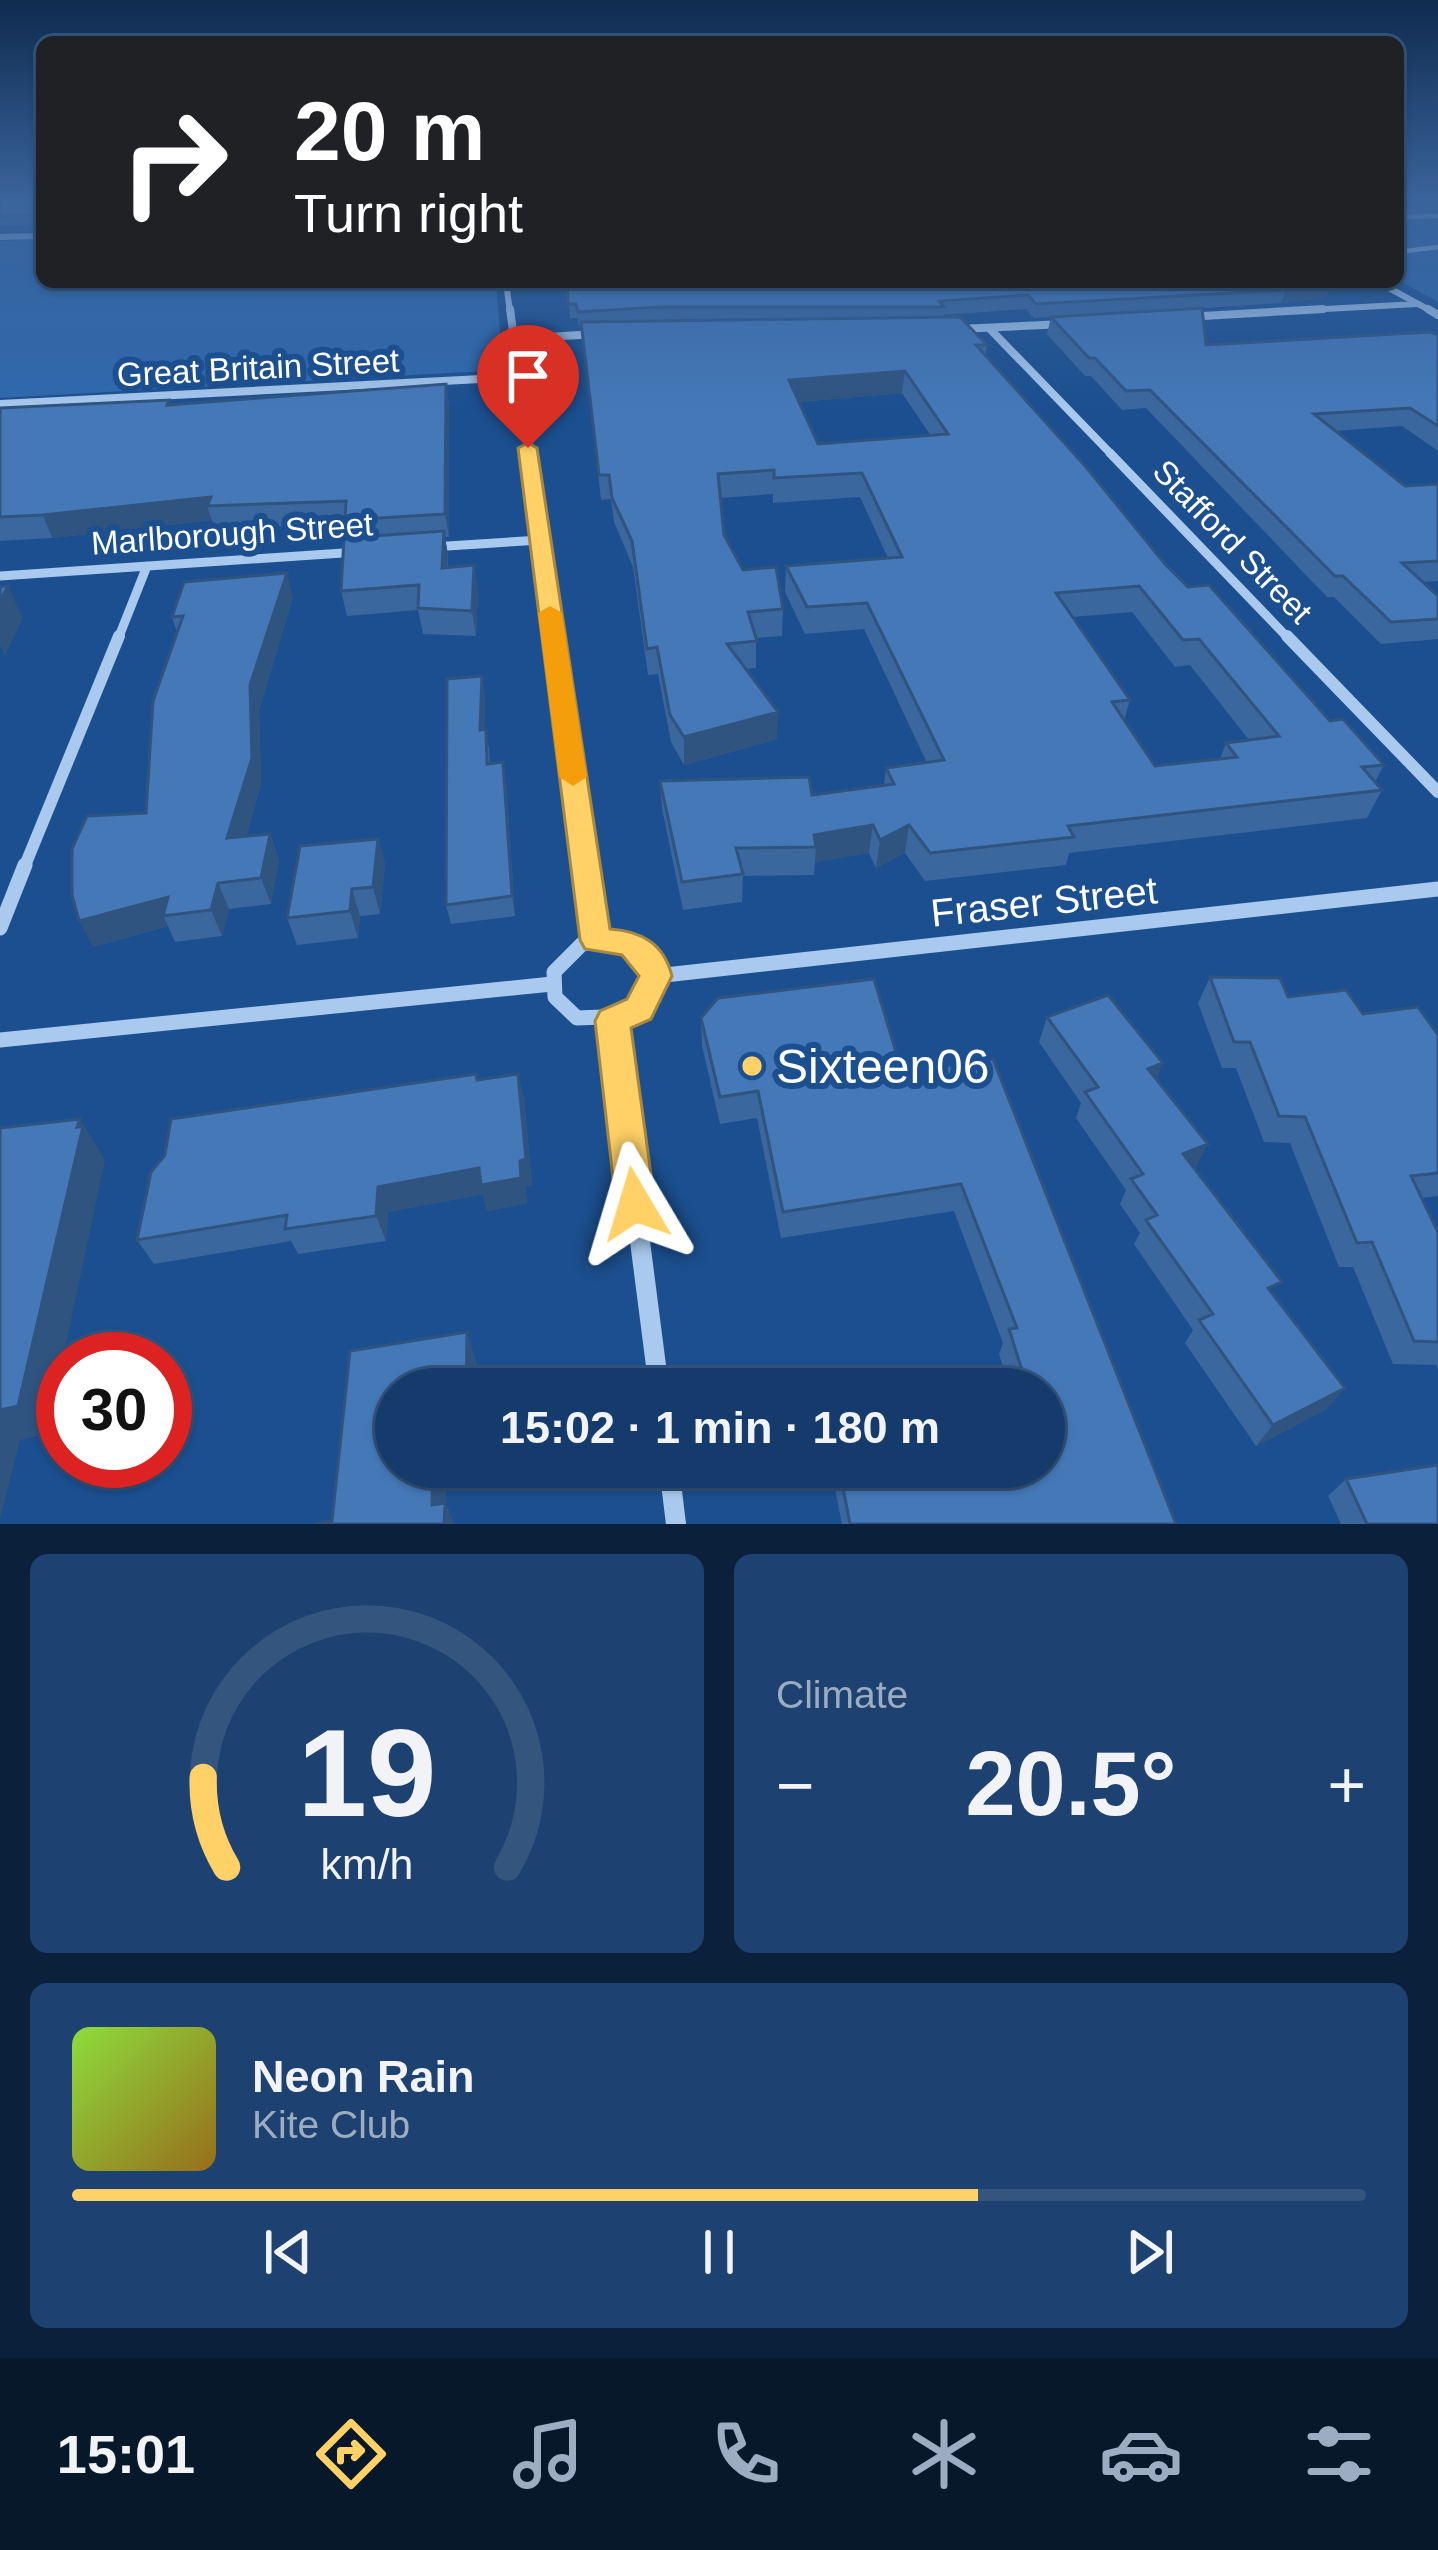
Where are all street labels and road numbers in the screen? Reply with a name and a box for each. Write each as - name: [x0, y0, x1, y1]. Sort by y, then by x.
- street label: Great Britain Street: [116, 342, 400, 393]
- street label: Stafford Street: [1146, 452, 1320, 631]
- street label: Marlborough Street: [90, 505, 374, 562]
- street label: Fraser Street: [929, 868, 1160, 935]

